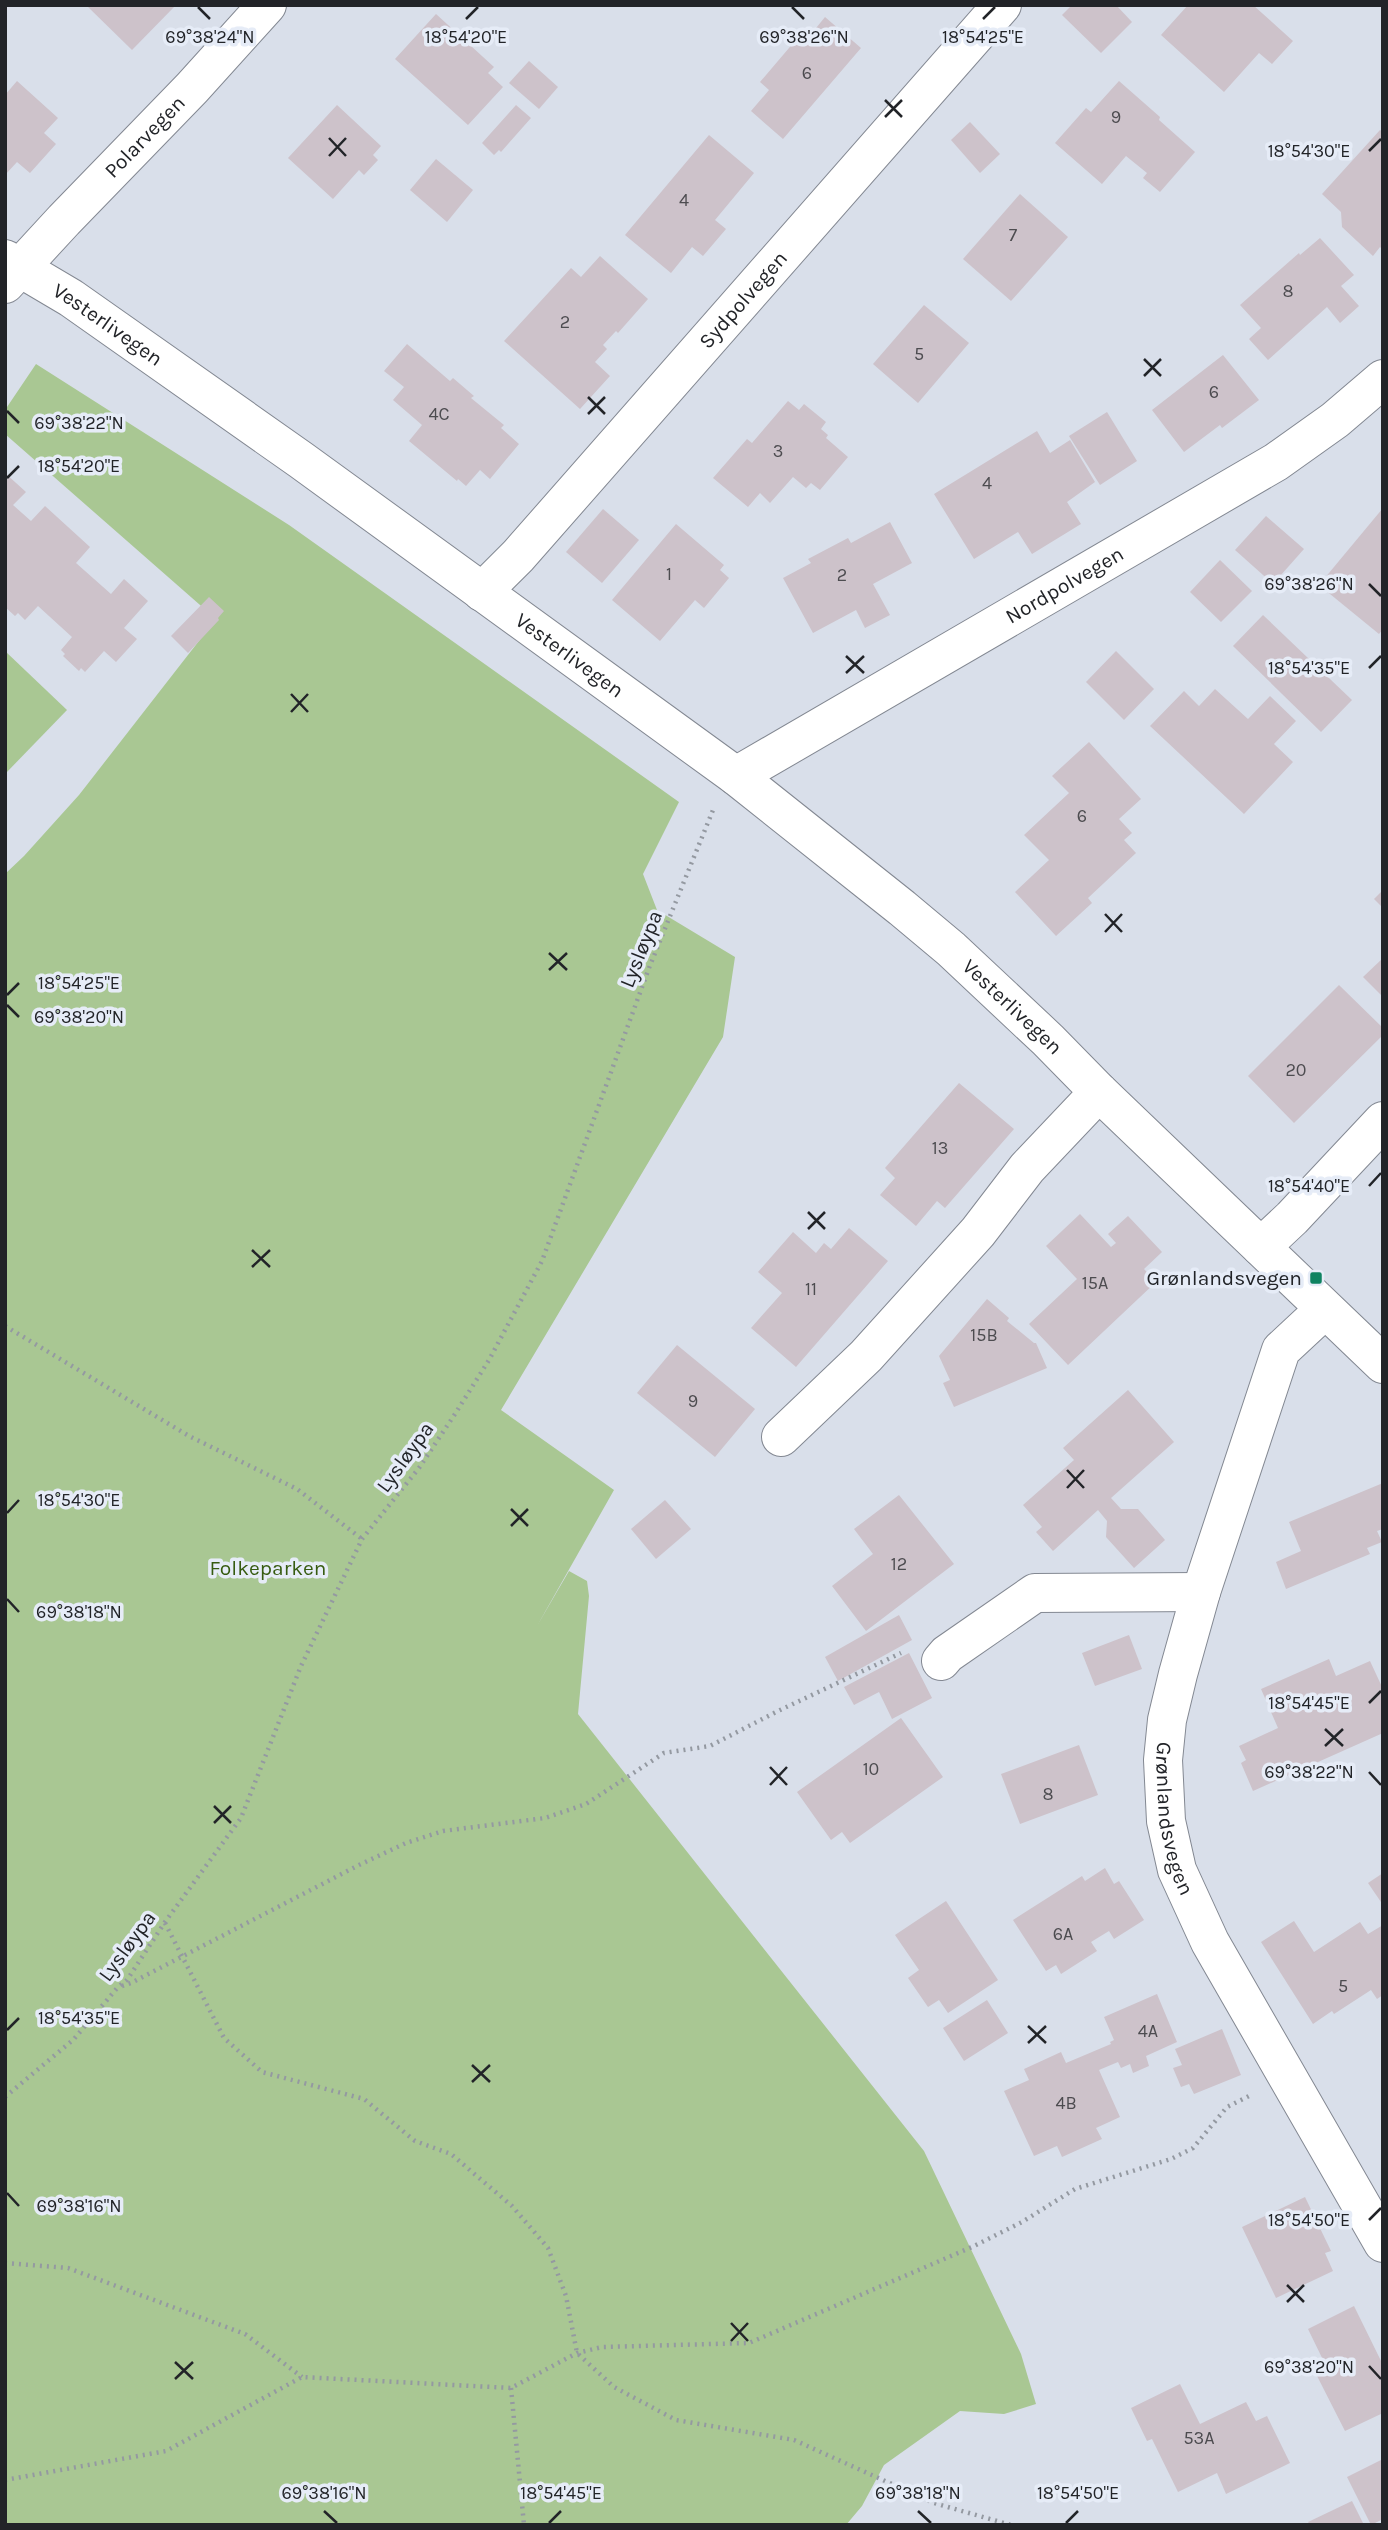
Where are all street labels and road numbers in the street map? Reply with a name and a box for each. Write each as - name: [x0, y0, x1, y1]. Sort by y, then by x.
- street label: Polarvegen: [100, 91, 190, 183]
- street label: Sydpolvegen: [694, 246, 792, 353]
- street label: Vesterlivegen: [49, 278, 167, 371]
- street label: Nordpolvegen: [1001, 541, 1128, 629]
- street label: Vesterlivegen: [511, 608, 629, 702]
- street label: Lysløypa: [615, 907, 667, 991]
- street label: Vesterlivegen: [958, 954, 1067, 1059]
- street label: Lysløypa: [371, 1417, 439, 1497]
- street label: Grønlandsvegen: [1151, 1741, 1199, 1899]
- street label: Lysløypa: [93, 1906, 161, 1986]

